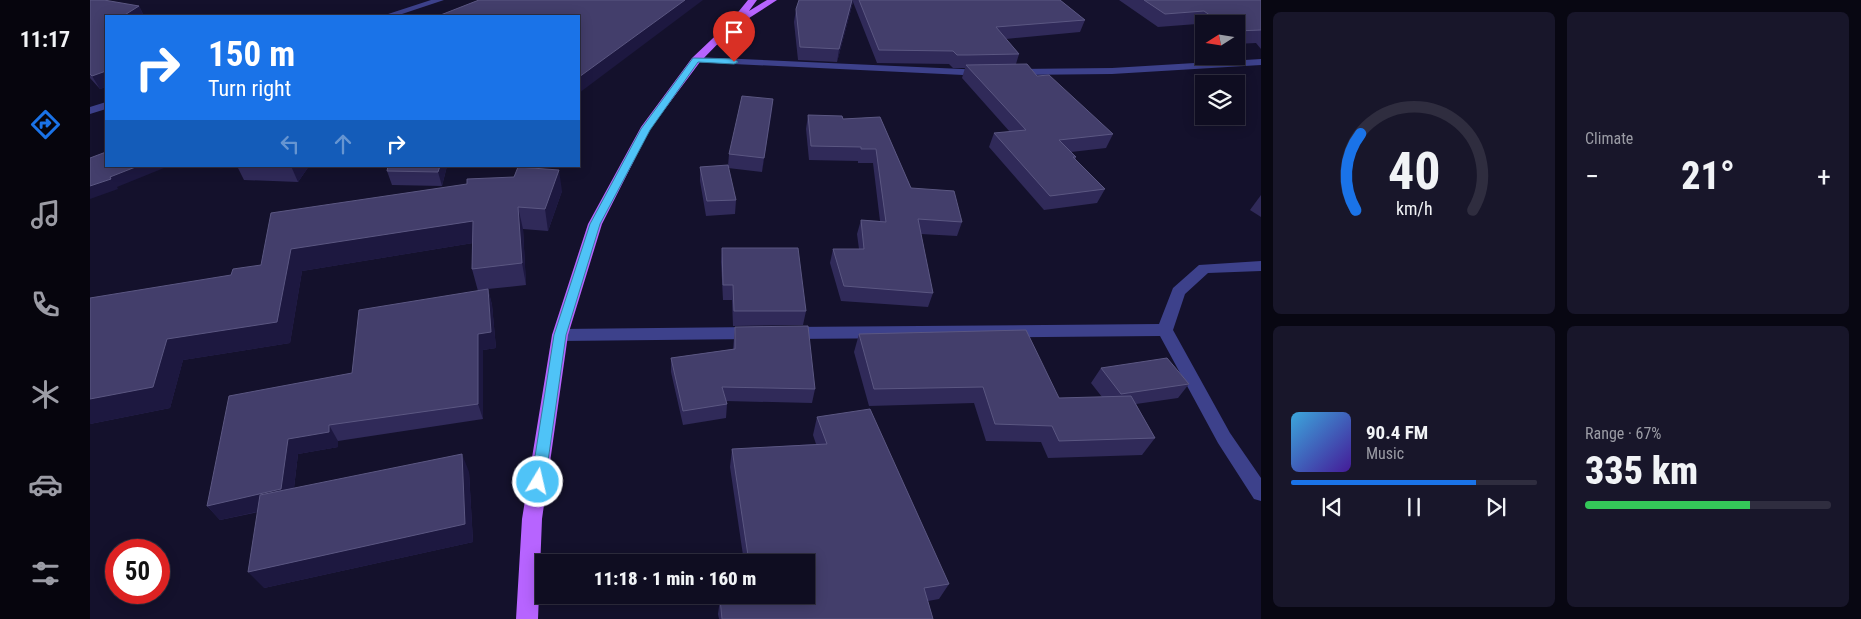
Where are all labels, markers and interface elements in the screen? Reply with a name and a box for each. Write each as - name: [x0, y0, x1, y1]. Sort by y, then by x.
- pin: [713, 11, 755, 62]
- north arrow: [1195, 15, 1245, 65]
- map controls: [1195, 15, 1245, 125]
- icon: arrive: [720, 18, 748, 46]
- text: 11:17: [20, 27, 70, 52]
- text: 150 m: [208, 34, 295, 75]
- icon: right: [125, 35, 190, 100]
- button: layers: [1195, 75, 1245, 125]
- text: Turn right: [208, 76, 291, 101]
- icon: directions: [28, 107, 63, 142]
- text: Climate: [1585, 129, 1633, 148]
- icon: left: [276, 130, 304, 158]
- icon: ahead: [329, 130, 357, 158]
- icon: right: [382, 130, 410, 158]
- text: 40: [1388, 141, 1440, 202]
- text: 21°: [1681, 154, 1735, 198]
- text: −: [1585, 160, 1599, 193]
- text: +: [1817, 160, 1831, 193]
- icon: music: [28, 197, 63, 232]
- text: km/h: [1396, 198, 1432, 219]
- icon: phone: [28, 287, 63, 322]
- icon: climate: [28, 377, 63, 412]
- text: 90.4 FM: [1366, 421, 1428, 444]
- text: Range · 67%: [1585, 424, 1661, 443]
- text: Music: [1366, 444, 1404, 463]
- text: 335 km: [1585, 449, 1698, 493]
- position arrow: [511, 455, 563, 507]
- icon: car: [28, 467, 63, 502]
- icon: previous: [1318, 493, 1346, 521]
- icon: pause: [1400, 493, 1428, 521]
- icon: next: [1482, 493, 1510, 521]
- speed limit sign: 50: [105, 539, 170, 604]
- icon: filters: [28, 556, 63, 591]
- text: 11:18 · 1 min · 160 m: [594, 567, 756, 590]

